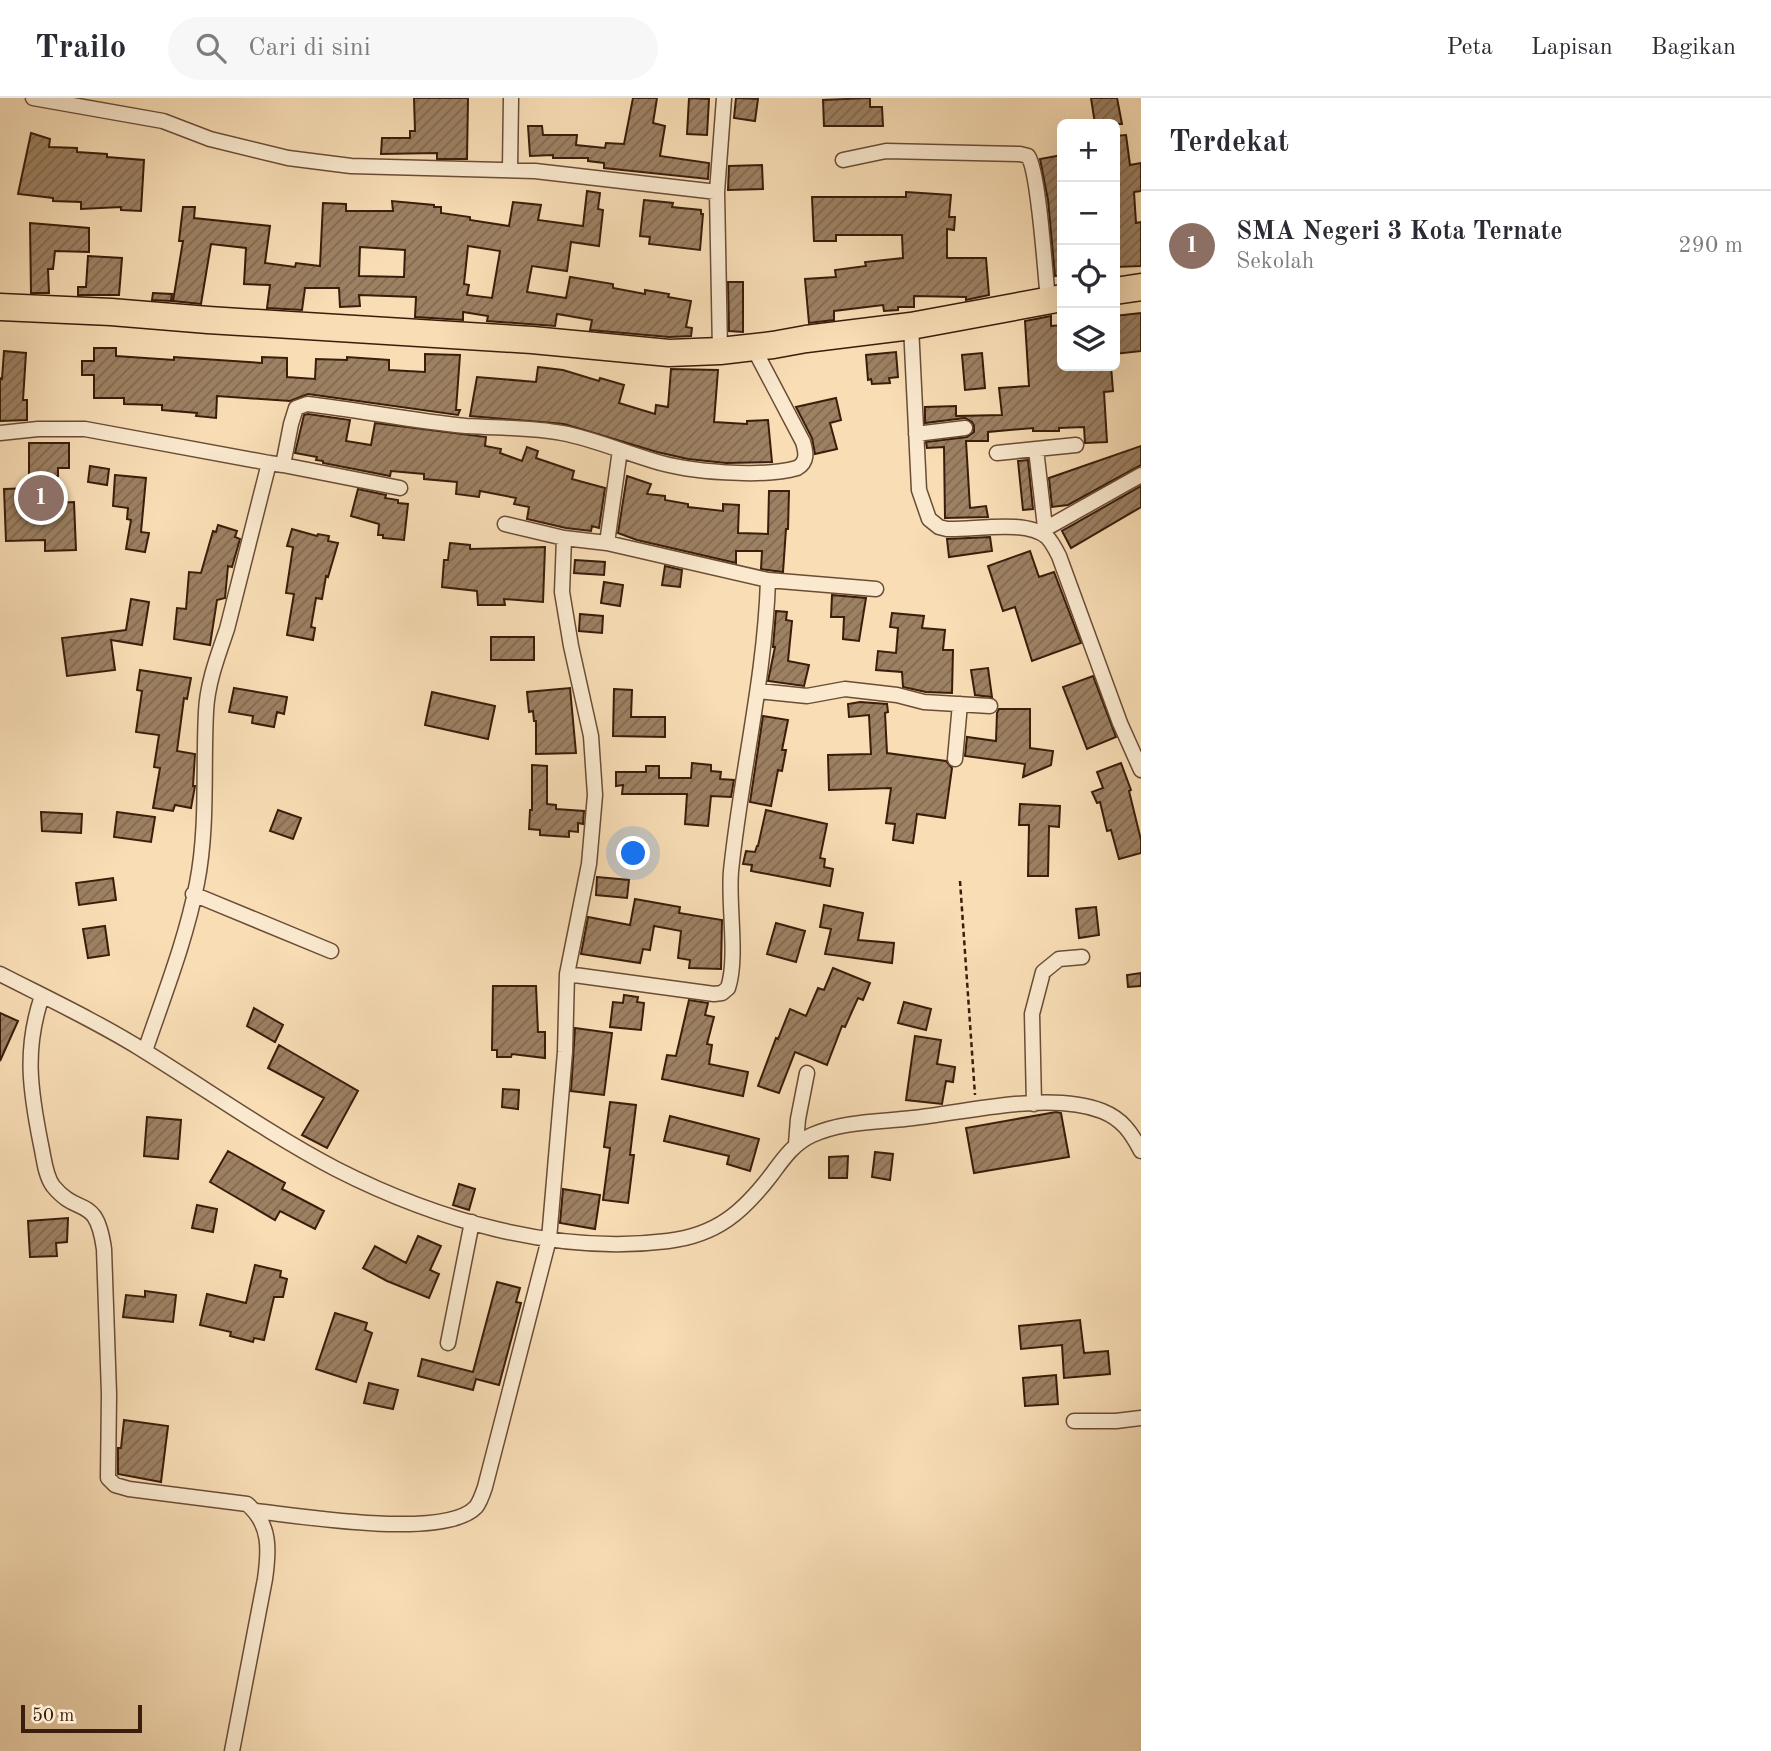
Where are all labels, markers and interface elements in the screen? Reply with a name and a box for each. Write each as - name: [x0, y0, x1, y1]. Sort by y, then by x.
- search box: [168, 17, 658, 80]
- icon: search: [192, 29, 230, 67]
- text: Trailo: [35, 32, 126, 65]
- text: Cari di sini: [248, 35, 371, 61]
- text: Peta: [1446, 36, 1493, 60]
- text: Lapisan: [1531, 36, 1613, 60]
- text: Bagikan: [1651, 36, 1736, 60]
- map controls: [1057, 119, 1120, 371]
- button: +: [1057, 119, 1120, 182]
- text: Terdekat: [1169, 128, 1289, 158]
- button: −: [1057, 182, 1120, 245]
- text: SMA Negeri 3 Kota Ternate: [1236, 219, 1563, 245]
- text: 1: [1185, 234, 1199, 257]
- text: 290 m: [1678, 234, 1743, 257]
- button: locate: [1057, 245, 1120, 308]
- text: Sekolah: [1236, 250, 1314, 273]
- button: layers: [1057, 308, 1120, 371]
- pin: 1: [18, 472, 64, 524]
- your location: [616, 836, 650, 870]
- scale bar: [21, 1702, 142, 1734]
- text: 50 m: [32, 1707, 74, 1726]

